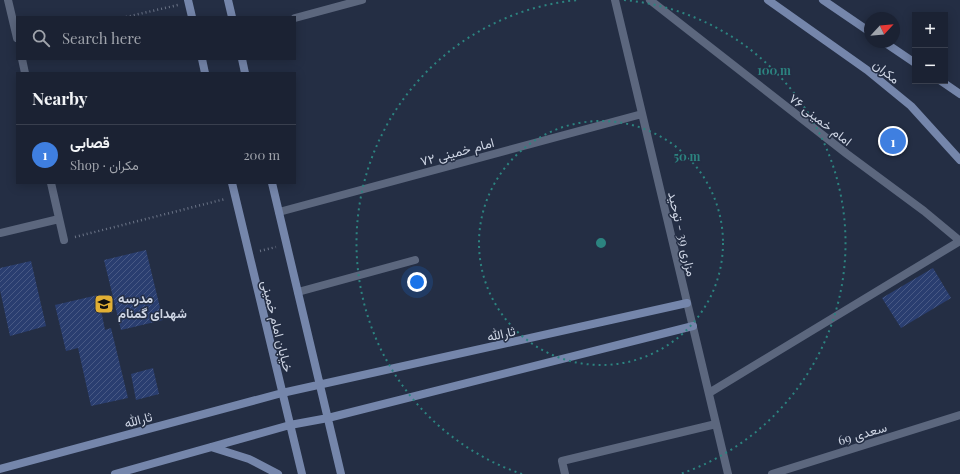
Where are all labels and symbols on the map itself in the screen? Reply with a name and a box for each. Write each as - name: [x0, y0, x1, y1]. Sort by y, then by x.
- north arrow: [864, 12, 900, 48]
- street label: مکران: [870, 55, 904, 88]
- text: 100 m: [757, 62, 791, 78]
- street label: امام خمینی ۷۶: [786, 89, 856, 150]
- pin: 1: [880, 126, 906, 156]
- street label: امام خمینی ۷۲: [418, 133, 496, 170]
- text: 50 m: [674, 148, 701, 164]
- street label: مزاری 39 - توحید: [664, 190, 701, 278]
- centre of rings: [594, 236, 608, 250]
- your location: [407, 272, 427, 292]
- street label: خیابان امام خمینی: [257, 278, 298, 374]
- place label: مدرسه شهدای گمنام: [118, 289, 187, 322]
- school or university icon: مدرسه شهدای گمنام: [93, 293, 115, 315]
- street label: ثارالله: [485, 322, 517, 345]
- street label: ثارالله: [122, 407, 154, 432]
- street label: سعدی 69: [835, 418, 889, 449]

